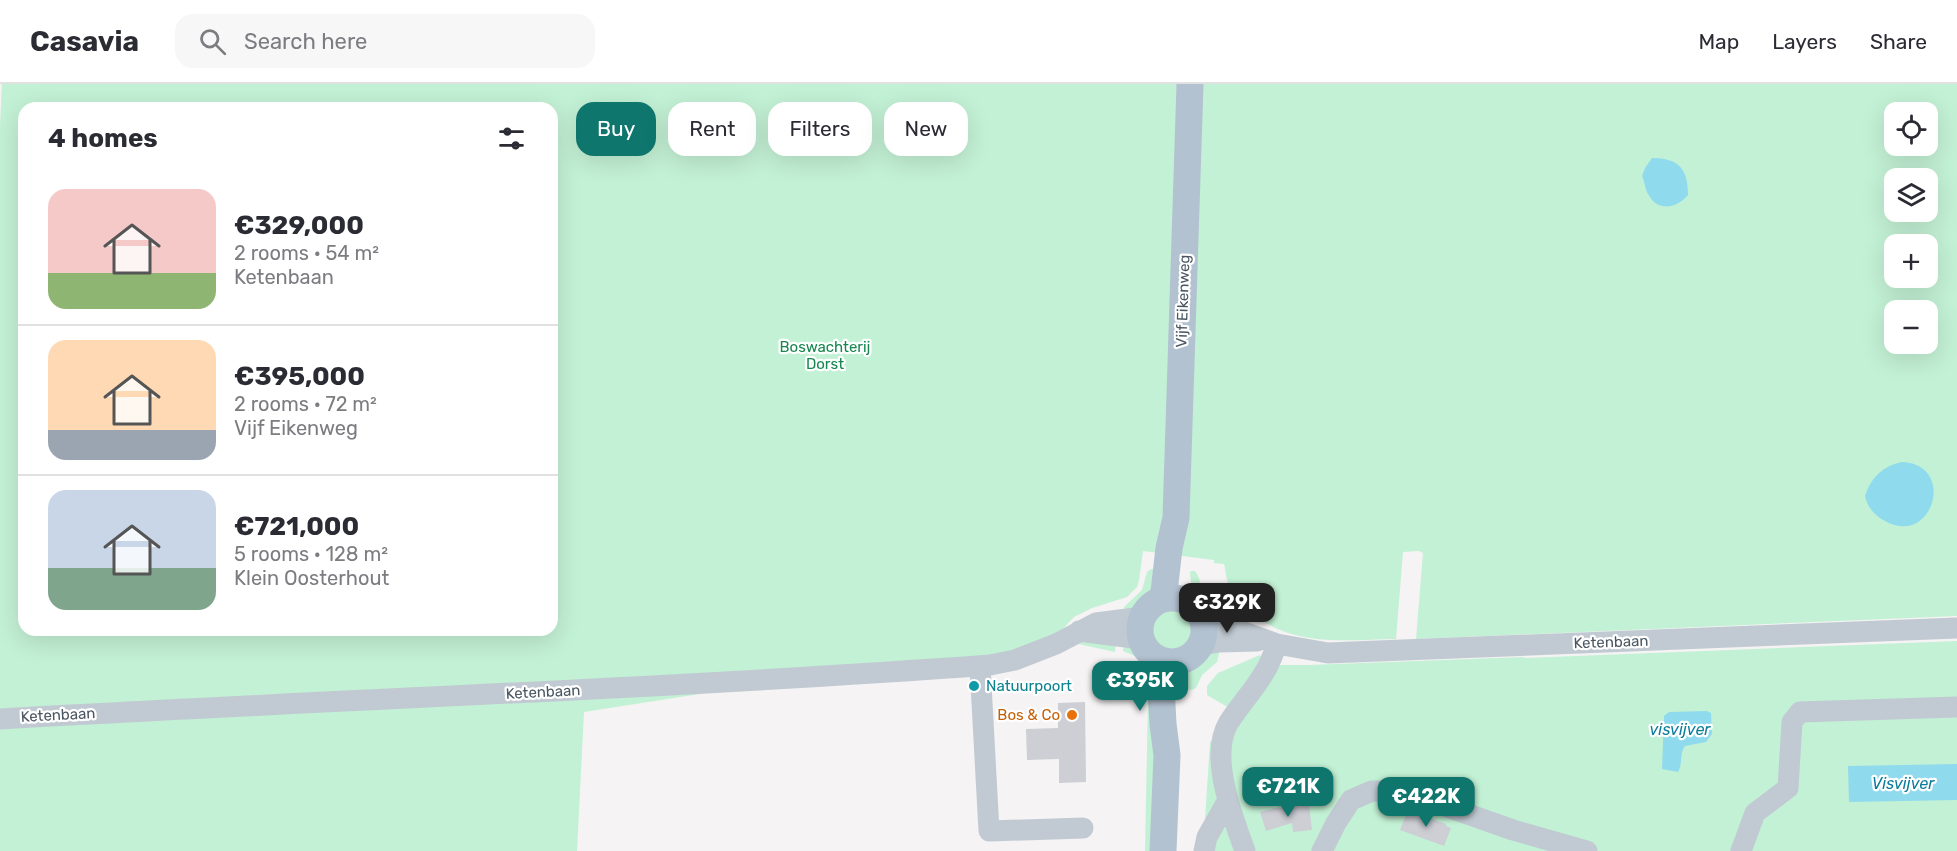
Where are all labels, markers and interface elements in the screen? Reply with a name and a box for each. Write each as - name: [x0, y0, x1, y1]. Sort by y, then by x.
- search box: [175, 14, 595, 68]
- text: Casavia: [30, 25, 139, 58]
- icon: search: [196, 25, 229, 58]
- text: Search here: [244, 28, 367, 55]
- text: Map: [1698, 29, 1739, 54]
- text: Layers: [1772, 29, 1837, 54]
- text: Share: [1870, 29, 1927, 54]
- chip: Buy: [576, 102, 656, 156]
- chip: Rent: [668, 102, 756, 156]
- chip: Filters: [768, 102, 872, 156]
- chip: New: [884, 102, 968, 156]
- map controls: [1884, 102, 1938, 354]
- button: locate: [1884, 102, 1938, 156]
- icon: filters: [495, 122, 528, 155]
- text: 4 homes: [48, 123, 158, 154]
- button: layers: [1884, 168, 1938, 222]
- text: €329,000: [234, 210, 364, 241]
- icon: home: [96, 213, 168, 285]
- button: +: [1884, 234, 1938, 288]
- text: 2 rooms · 54 m²: [234, 241, 379, 265]
- street label: Vijf Eikenweg: [1172, 254, 1194, 348]
- text: Ketenbaan: [234, 265, 334, 289]
- button: −: [1884, 300, 1938, 354]
- park label: Boswachterij Dorst: [780, 338, 870, 373]
- text: €395,000: [234, 361, 365, 392]
- icon: home: [96, 364, 168, 436]
- text: 2 rooms · 72 m²: [234, 392, 377, 416]
- text: Vijf Eikenweg: [234, 416, 358, 440]
- text: €721,000: [234, 511, 359, 542]
- icon: home: [96, 514, 168, 586]
- text: 5 rooms · 128 m²: [234, 542, 388, 566]
- text: Klein Oosterhout: [234, 566, 389, 590]
- pin: €329K: [1185, 583, 1269, 634]
- text: €329K: [1193, 590, 1261, 614]
- street label: Ketenbaan: [1573, 632, 1649, 652]
- pin: €395K: [1098, 661, 1182, 712]
- text: €395K: [1106, 668, 1174, 692]
- place label: Natuurpoort: [986, 677, 1072, 695]
- marker: Natuurpoort: [967, 679, 981, 693]
- street label: Ketenbaan: [505, 681, 581, 703]
- street label: Ketenbaan: [20, 704, 96, 726]
- place label: Bos & Co: [997, 706, 1060, 724]
- marker: Bos & Co: [1065, 708, 1079, 722]
- water label: visvijver: [1650, 720, 1711, 739]
- pin: €721K: [1246, 767, 1330, 818]
- text: €721K: [1256, 774, 1320, 798]
- water label: Visvijver: [1872, 774, 1935, 793]
- pin: €422K: [1384, 777, 1468, 828]
- text: €422K: [1392, 784, 1460, 808]

